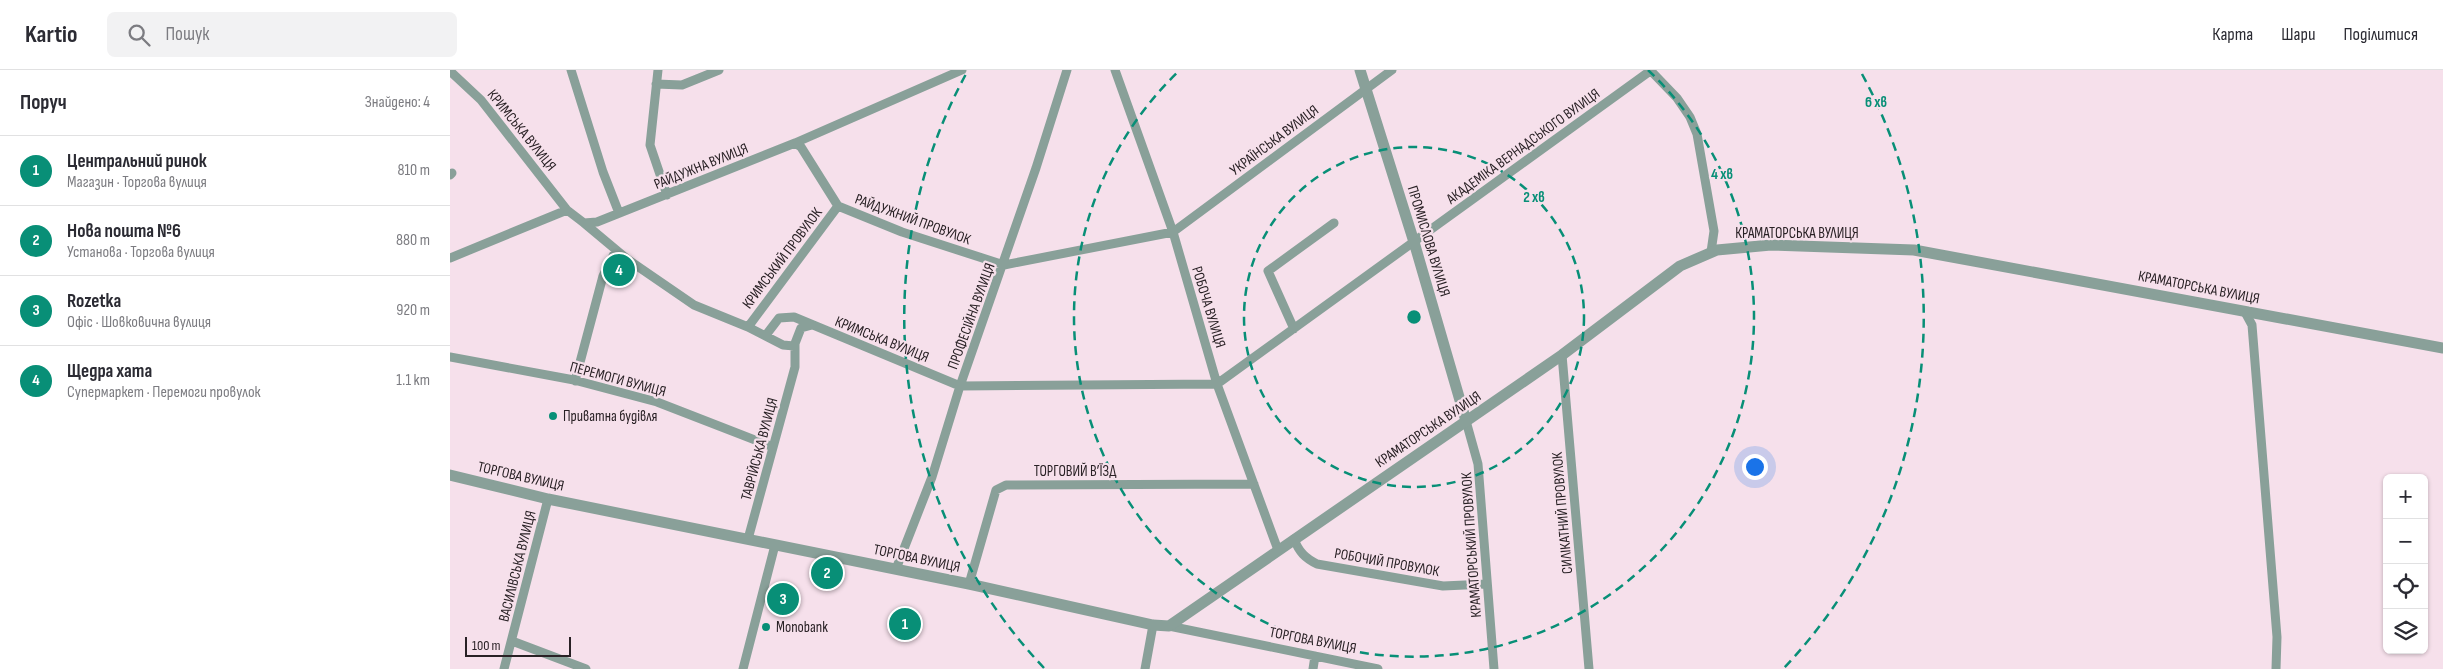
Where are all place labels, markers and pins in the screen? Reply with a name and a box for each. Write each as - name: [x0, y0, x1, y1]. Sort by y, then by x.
- pin: 4: [603, 251, 635, 289]
- centre of rings: [1405, 308, 1423, 326]
- place label: Приватна будівля: [563, 407, 657, 426]
- marker: Приватна будівля: [547, 410, 559, 422]
- pin: 2: [811, 554, 843, 592]
- pin: 3: [767, 580, 799, 618]
- pin: 1: [889, 605, 921, 643]
- place label: Monobank: [776, 618, 828, 637]
- marker: Monobank: [760, 621, 772, 633]

